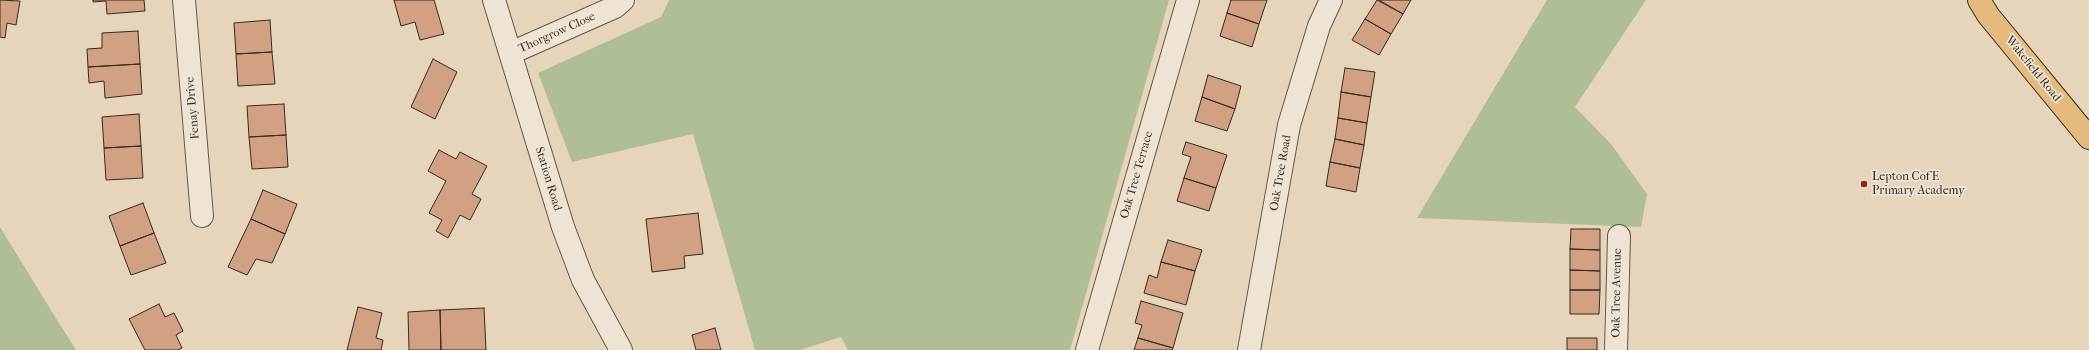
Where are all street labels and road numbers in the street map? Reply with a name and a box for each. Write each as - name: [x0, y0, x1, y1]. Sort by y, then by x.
- street label: Thorgrow Close: [516, 10, 598, 56]
- street label: Wakefield Road: [2002, 33, 2064, 105]
- street label: Fenay Drive: [183, 76, 203, 140]
- street label: Oak Tree Terrace: [1118, 129, 1156, 221]
- street label: Oak Tree Road: [1267, 134, 1295, 212]
- street label: Station Road: [531, 145, 565, 213]
- street label: Oak Tree Avenue: [1609, 248, 1625, 338]

